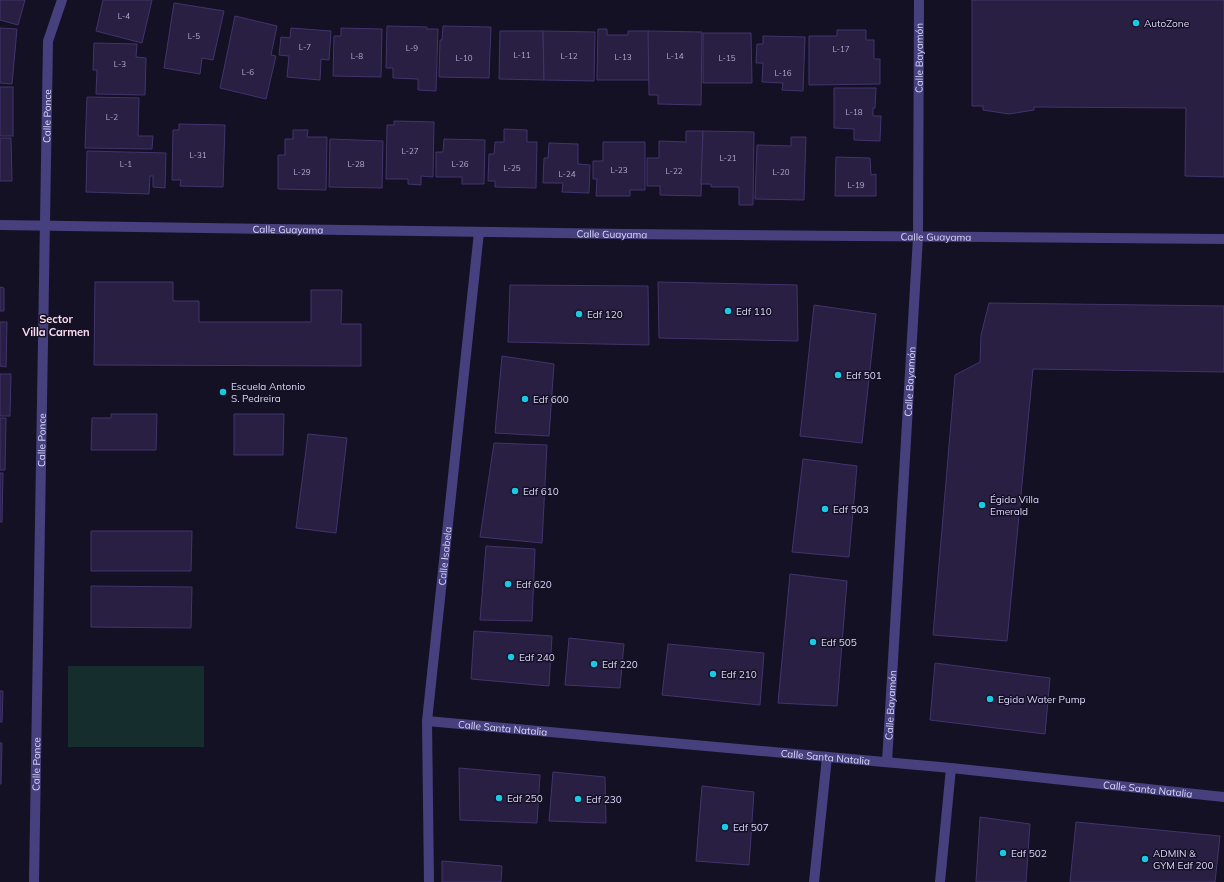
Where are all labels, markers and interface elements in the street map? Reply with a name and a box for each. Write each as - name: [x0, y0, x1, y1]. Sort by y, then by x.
- house number: L-4: [118, 11, 130, 21]
- place label: AutoZone: [1144, 17, 1189, 30]
- marker: AutoZone: [1131, 18, 1141, 28]
- street label: Calle Bayamón: [913, 23, 926, 93]
- house number: L-5: [188, 31, 200, 41]
- house number: L-7: [299, 42, 311, 52]
- house number: L-9: [406, 43, 418, 53]
- house number: L-17: [832, 44, 850, 54]
- house number: L-11: [513, 50, 531, 60]
- house number: L-8: [351, 51, 363, 61]
- house number: L-12: [560, 51, 578, 61]
- house number: L-14: [666, 51, 684, 61]
- house number: L-13: [614, 52, 632, 62]
- house number: L-10: [455, 53, 473, 63]
- house number: L-15: [718, 53, 736, 63]
- house number: L-3: [114, 59, 126, 69]
- house number: L-6: [242, 67, 254, 77]
- house number: L-16: [774, 68, 792, 78]
- street label: Calle Ponce: [40, 89, 54, 143]
- house number: L-18: [845, 107, 863, 117]
- house number: L-2: [106, 112, 118, 122]
- house number: L-27: [401, 146, 419, 156]
- house number: L-31: [189, 150, 207, 160]
- house number: L-21: [719, 153, 737, 163]
- house number: L-1: [120, 159, 132, 169]
- house number: L-28: [347, 159, 365, 169]
- house number: L-26: [451, 159, 469, 169]
- house number: L-25: [503, 163, 521, 173]
- house number: L-23: [610, 165, 628, 175]
- house number: L-22: [665, 166, 683, 176]
- house number: L-29: [293, 167, 311, 177]
- house number: L-20: [772, 167, 790, 177]
- house number: L-24: [558, 169, 576, 179]
- house number: L-19: [847, 180, 865, 190]
- street label: Calle Guayama: [253, 223, 323, 237]
- street label: Calle Guayama: [577, 227, 647, 241]
- street label: Calle Guayama: [901, 230, 971, 244]
- place label: Edf 110: [736, 305, 772, 318]
- marker: Edf 110: [723, 306, 733, 316]
- place label: Edf 120: [587, 308, 623, 321]
- marker: Edf 120: [574, 309, 584, 319]
- district label: Sector Villa Carmen: [21, 312, 90, 339]
- street label: Calle Bayamón: [901, 346, 919, 417]
- place label: Edf 501: [846, 369, 882, 382]
- marker: Edf 501: [833, 370, 843, 380]
- place label: Escuela Antonio S. Pedreira: [231, 380, 306, 405]
- marker: Escuela Antonio S. Pedreira: [218, 387, 228, 397]
- place label: Edf 600: [533, 393, 569, 406]
- marker: Edf 600: [520, 394, 530, 404]
- street label: Calle Ponce: [35, 413, 49, 467]
- place label: Edf 610: [523, 485, 559, 498]
- marker: Edf 610: [510, 486, 520, 496]
- place label: Égida Villa Emerald: [990, 493, 1039, 518]
- marker: Égida Villa Emerald: [977, 500, 987, 510]
- place label: Edf 503: [833, 503, 869, 516]
- marker: Edf 503: [820, 504, 830, 514]
- street label: Calle Isabela: [435, 526, 455, 586]
- place label: Edf 620: [516, 578, 552, 591]
- marker: Edf 620: [503, 579, 513, 589]
- place label: Edf 505: [821, 636, 857, 649]
- marker: Edf 505: [808, 637, 818, 647]
- place label: Edf 240: [519, 651, 555, 664]
- marker: Edf 240: [506, 652, 516, 662]
- place label: Edf 220: [602, 658, 638, 671]
- marker: Edf 220: [589, 659, 599, 669]
- place label: Edf 210: [721, 668, 757, 681]
- marker: Edf 210: [708, 669, 718, 679]
- street label: Calle Bayamón: [882, 670, 899, 740]
- place label: Egida Water Pump: [998, 693, 1086, 706]
- marker: Egida Water Pump: [985, 694, 995, 704]
- street label: Calle Santa Natalia: [457, 718, 548, 739]
- street label: Calle Ponce: [30, 737, 43, 791]
- street label: Calle Santa Natalia: [780, 747, 871, 768]
- street label: Calle Santa Natalia: [1103, 778, 1193, 801]
- place label: Edf 250: [507, 792, 543, 805]
- marker: Edf 250: [494, 793, 504, 803]
- place label: Edf 230: [586, 793, 622, 806]
- marker: Edf 230: [573, 794, 583, 804]
- place label: Edf 507: [733, 821, 769, 834]
- marker: Edf 507: [720, 822, 730, 832]
- place label: Edf 502: [1011, 847, 1047, 860]
- place label: ADMIN & GYM Edf 200: [1153, 847, 1213, 872]
- marker: Edf 502: [998, 848, 1008, 858]
- marker: ADMIN & GYM Edf 200: [1140, 854, 1150, 864]

